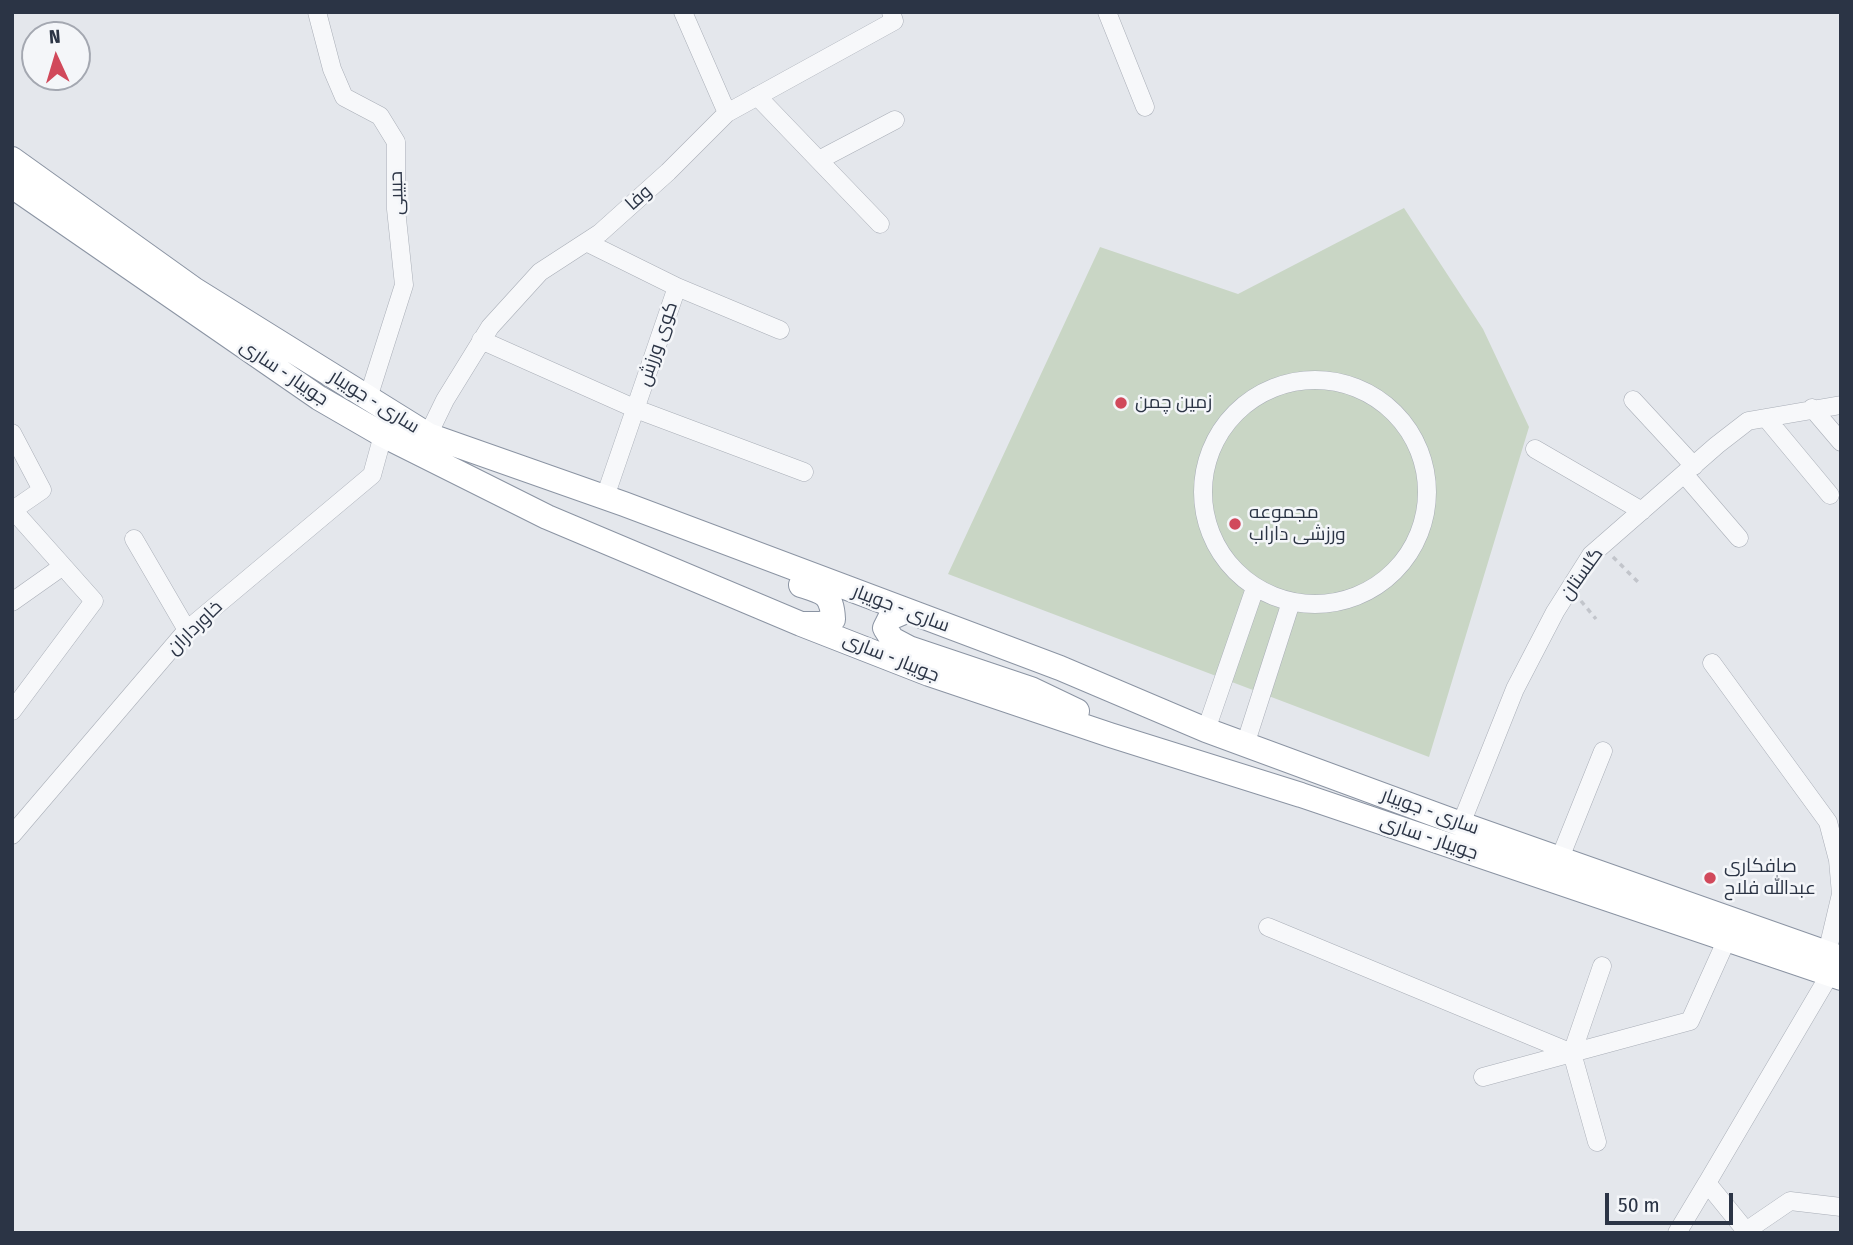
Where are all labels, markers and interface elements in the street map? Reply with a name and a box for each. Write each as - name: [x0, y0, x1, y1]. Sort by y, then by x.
- north arrow: [21, 21, 91, 91]
- text: N: [48, 25, 61, 48]
- street label: حبیبی: [385, 171, 409, 215]
- street label: وفا: [621, 180, 657, 216]
- street label: کوی ورزش: [633, 299, 683, 389]
- street label: جویبار - ساری: [235, 335, 333, 411]
- street label: ساری - جویبار: [325, 365, 423, 439]
- place label: زمین چمن: [1135, 392, 1212, 414]
- marker: زمین چمن: [1113, 395, 1129, 411]
- place label: مجموعه ورزشی داراب: [1249, 502, 1346, 546]
- marker: مجموعه ورزشی داراب: [1227, 516, 1243, 532]
- street label: گلستان: [1555, 543, 1609, 605]
- street label: ساری - جویبار: [849, 580, 953, 638]
- street label: خاورداران: [162, 596, 228, 660]
- street label: جویبار - ساری: [839, 628, 943, 688]
- street label: ساری - جویبار: [1378, 784, 1482, 840]
- street label: جویبار - ساری: [1377, 811, 1481, 865]
- place label: صافکاری عبدالله فلاح: [1724, 856, 1816, 900]
- marker: صافکاری عبدالله فلاح: [1702, 870, 1718, 886]
- scale bar: [1608, 1178, 1736, 1222]
- text: 50 m: [1618, 1192, 1660, 1218]

